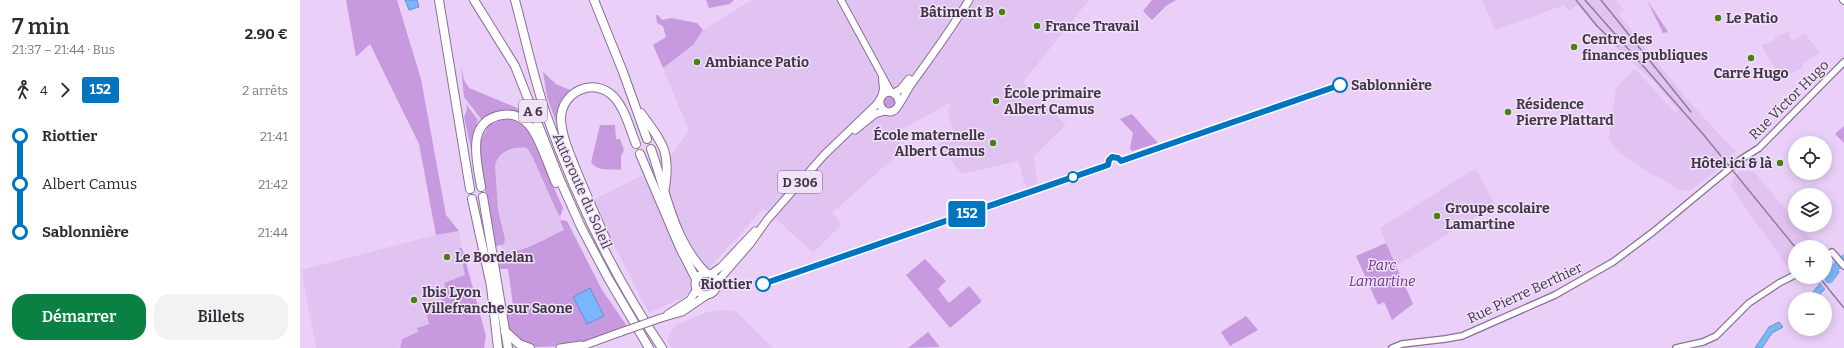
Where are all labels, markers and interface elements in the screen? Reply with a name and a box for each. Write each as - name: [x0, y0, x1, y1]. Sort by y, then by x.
- place label: Bâtiment B: [920, 4, 994, 21]
- marker: Bâtiment B: [997, 7, 1007, 17]
- place label: Le Patio: [1726, 10, 1778, 27]
- text: 7 min: [12, 13, 70, 40]
- marker: Le Patio: [1713, 13, 1723, 23]
- place label: France Travail: [1045, 18, 1140, 35]
- marker: France Travail: [1032, 21, 1042, 31]
- text: 2.90 €: [245, 25, 288, 43]
- place label: Centre des finances publiques: [1582, 31, 1708, 64]
- text: 21:37 – 21:44 · Bus: [12, 42, 115, 57]
- marker: Centre des finances publiques: [1569, 42, 1579, 52]
- marker: Carré Hugo: [1746, 53, 1756, 63]
- place label: Ambiance Patio: [705, 54, 809, 71]
- marker: Ambiance Patio: [692, 57, 702, 67]
- street label: Rue Victor Hugo: [1746, 57, 1832, 143]
- place label: Carré Hugo: [1713, 65, 1789, 82]
- marker: Sablonnière: [1332, 77, 1348, 93]
- place label: Sablonnière: [1351, 77, 1432, 94]
- icon: walk: [12, 79, 34, 101]
- icon: forward: [54, 79, 76, 101]
- text: 152: [90, 81, 111, 98]
- text: 4: [40, 83, 48, 98]
- text: 2 arrêts: [242, 83, 288, 98]
- place label: École primaire Albert Camus: [1004, 84, 1101, 118]
- marker: École primaire Albert Camus: [991, 96, 1001, 106]
- place label: Résidence Pierre Plattard: [1516, 96, 1614, 129]
- road number: A 6: [519, 100, 547, 122]
- marker: Résidence Pierre Plattard: [1503, 107, 1513, 117]
- place label: École maternelle Albert Camus: [873, 126, 985, 160]
- text: Riottier: [42, 127, 97, 145]
- text: 21:41: [260, 129, 288, 144]
- street label: Autoroute du Soleil: [549, 130, 615, 252]
- map controls: [1788, 136, 1832, 336]
- button: locate: [1788, 136, 1832, 180]
- marker: École maternelle Albert Camus: [988, 138, 998, 148]
- place label: Hôtel ici & là: [1691, 155, 1772, 172]
- marker: Hôtel ici & là: [1775, 158, 1785, 168]
- road number: D 306: [778, 171, 822, 193]
- unlabelled marker: [1067, 171, 1079, 183]
- text: Albert Camus: [42, 175, 137, 193]
- text: 21:42: [258, 177, 288, 192]
- button: layers: [1788, 188, 1832, 232]
- place label: Groupe scolaire Lamartine: [1445, 200, 1550, 233]
- line badge: 152: [944, 201, 990, 227]
- text: 152: [956, 205, 978, 222]
- marker: Groupe scolaire Lamartine: [1432, 211, 1442, 221]
- text: Sablonnière: [42, 223, 129, 241]
- text: 21:44: [258, 225, 288, 240]
- button: +: [1788, 240, 1832, 284]
- place label: Le Bordelan: [455, 249, 534, 266]
- marker: Le Bordelan: [442, 252, 452, 262]
- park label: Parc Lamartine: [1349, 257, 1415, 290]
- street label: Rue Pierre Berthier: [1465, 259, 1585, 327]
- place label: Riottier: [700, 276, 752, 293]
- marker: Riottier: [755, 276, 771, 292]
- place label: Ibis Lyon Villefranche sur Saone: [422, 284, 573, 317]
- button: −: [1788, 292, 1832, 336]
- button: Démarrer: [12, 294, 146, 340]
- button: Billets: [154, 294, 288, 340]
- marker: Ibis Lyon Villefranche sur Saone: [409, 295, 419, 305]

